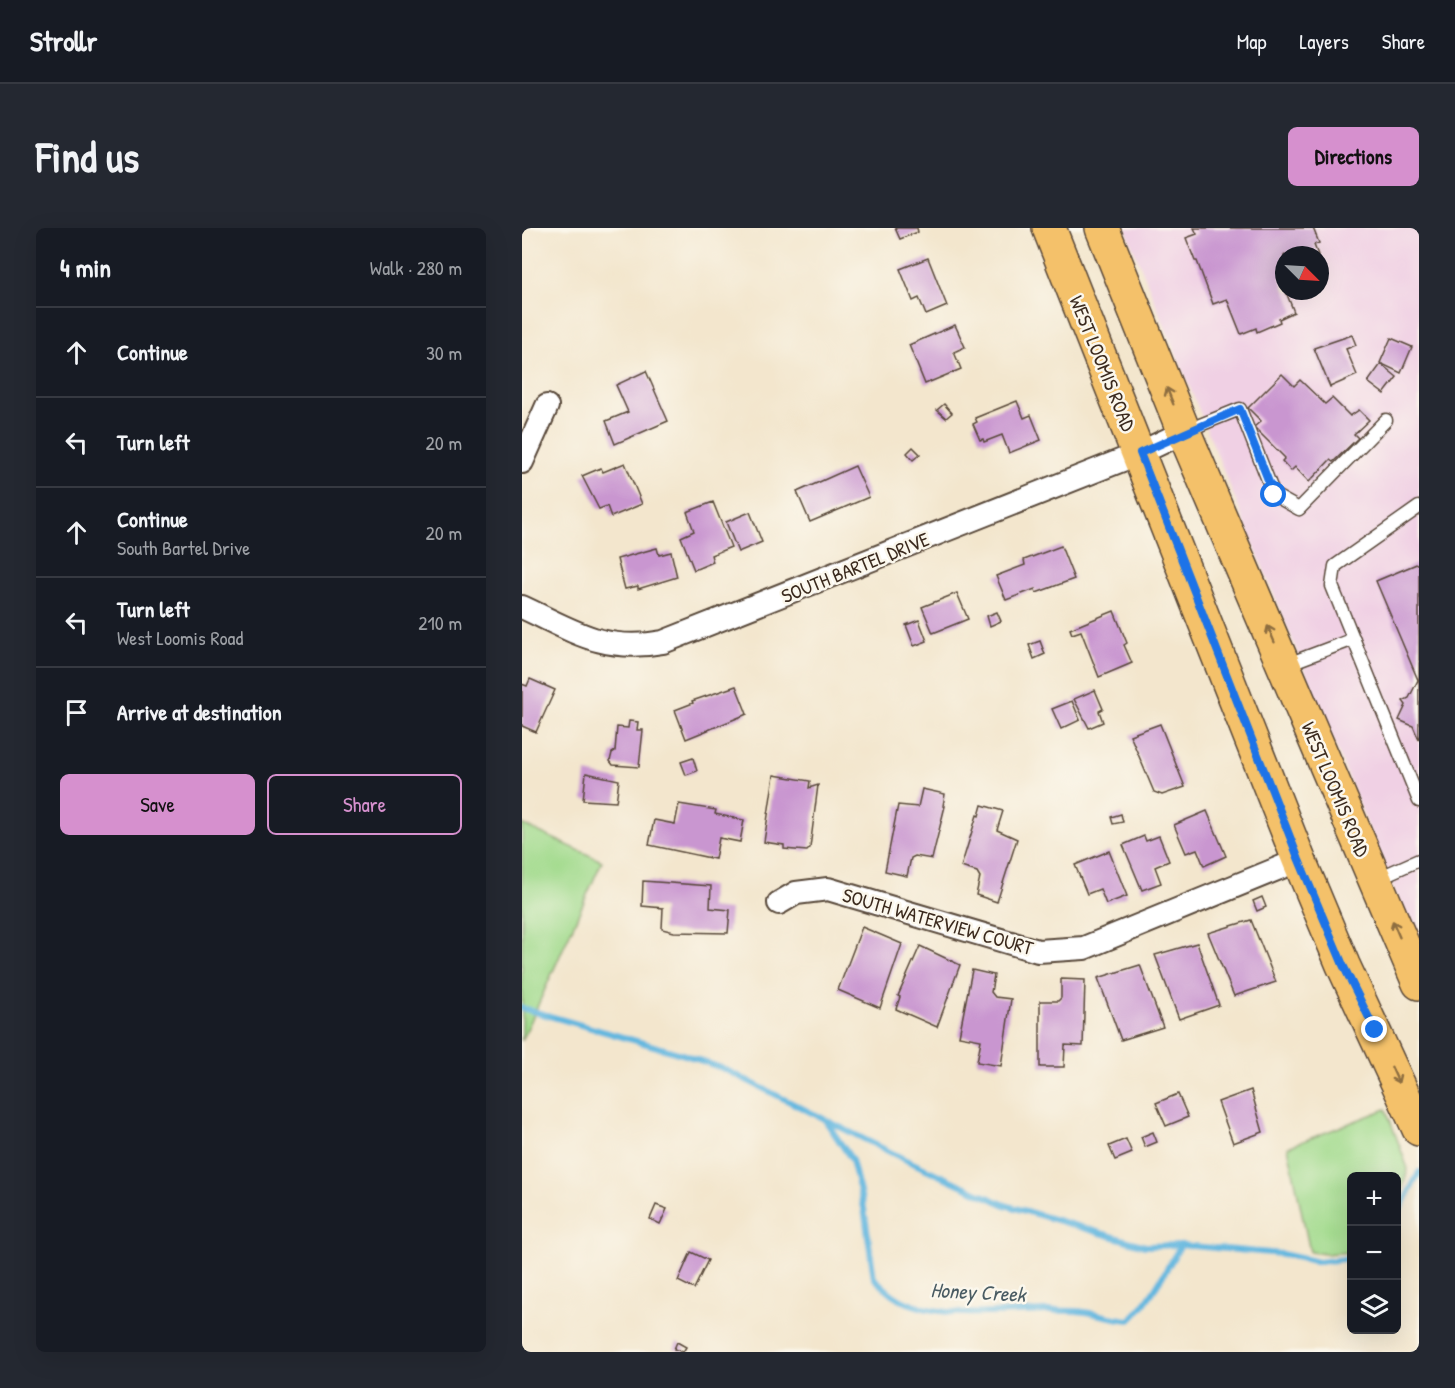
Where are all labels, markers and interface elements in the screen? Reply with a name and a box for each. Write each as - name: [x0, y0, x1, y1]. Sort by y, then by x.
- text: Strollr: [30, 22, 97, 60]
- text: Map: [1237, 27, 1266, 56]
- text: Layers: [1299, 27, 1349, 56]
- text: Share: [1382, 27, 1425, 56]
- button: Directions: [1288, 127, 1419, 186]
- text: Find us: [36, 128, 139, 185]
- north arrow: [1275, 246, 1329, 300]
- text: 4 min: [60, 250, 111, 285]
- text: Walk · 280 m: [370, 254, 462, 281]
- street label: WEST LOOMIS ROAD: [1064, 291, 1143, 435]
- icon: ahead: [60, 336, 93, 369]
- text: Continue: [117, 337, 188, 367]
- text: 30 m: [426, 339, 462, 366]
- one-way arrow: [1164, 388, 1175, 406]
- icon: left: [60, 426, 93, 459]
- text: Turn left: [117, 427, 190, 457]
- text: 20 m: [425, 429, 462, 456]
- route start: [1260, 481, 1286, 507]
- text: Continue: [117, 504, 188, 534]
- icon: ahead: [60, 516, 93, 549]
- text: 20 m: [425, 519, 462, 546]
- street label: SOUTH BARTEL DRIVE: [777, 525, 933, 609]
- text: South Bartel Drive: [117, 534, 250, 561]
- text: Turn left: [117, 594, 190, 624]
- icon: left: [60, 606, 93, 639]
- text: 210 m: [418, 609, 462, 636]
- text: West Loomis Road: [117, 624, 243, 651]
- one-way arrow: [1264, 625, 1275, 643]
- icon: arrive: [60, 696, 93, 729]
- text: Arrive at destination: [117, 697, 282, 727]
- street label: WEST LOOMIS ROAD: [1295, 718, 1377, 861]
- button: Save: [60, 774, 255, 835]
- button: Share: [267, 774, 462, 835]
- street label: SOUTH WATERVIEW COURT: [839, 881, 1037, 961]
- one-way arrow: [1390, 921, 1401, 939]
- route end: [1361, 1016, 1387, 1042]
- one-way arrow: [1390, 1065, 1401, 1084]
- map controls: [1347, 1172, 1401, 1334]
- button: +: [1347, 1172, 1401, 1226]
- button: −: [1347, 1226, 1401, 1280]
- water label: Honey Creek: [930, 1275, 1028, 1309]
- button: layers: [1347, 1280, 1401, 1334]

